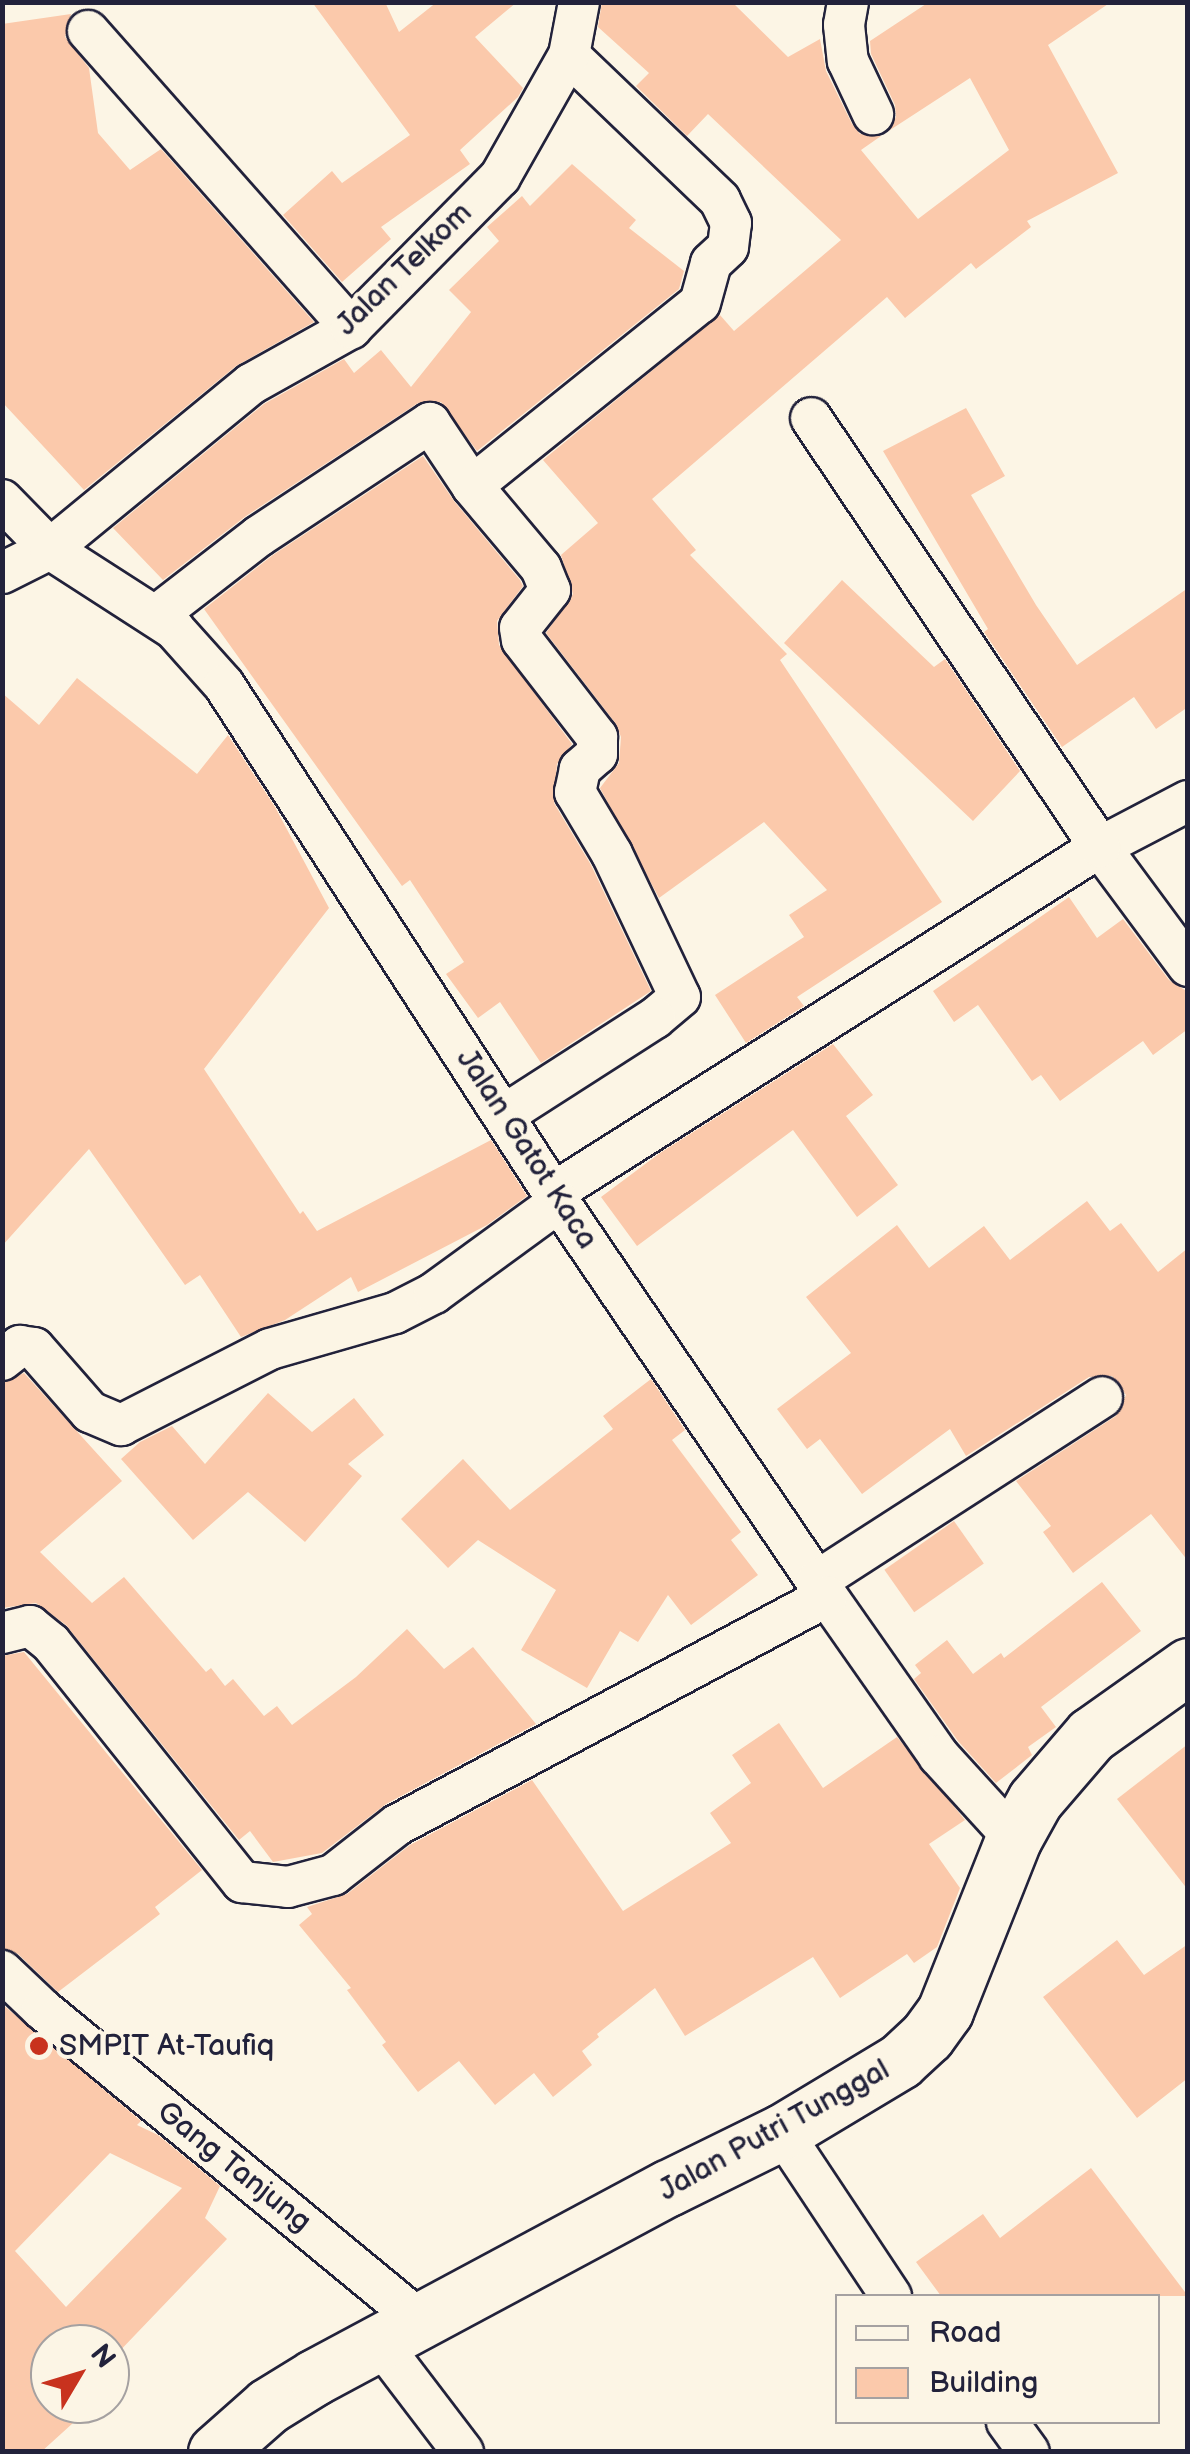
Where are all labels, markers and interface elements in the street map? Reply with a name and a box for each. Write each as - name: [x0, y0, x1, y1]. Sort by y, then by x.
- street label: Jalan Telkom: [328, 195, 480, 343]
- street label: Jalan Gatot Kaca: [449, 1042, 605, 1256]
- place label: SMPIT At-Taufiq: [59, 2028, 274, 2064]
- marker: SMPIT At-Taufiq: [28, 2035, 50, 2057]
- street label: Jalan Putri Tunggal: [652, 2051, 896, 2209]
- street label: Gang Tanjung: [149, 2094, 319, 2240]
- legend: [835, 2294, 1160, 2424]
- text: Road: [929, 2315, 1002, 2351]
- north arrow: [30, 2324, 130, 2424]
- text: N: [83, 2338, 122, 2375]
- text: Building: [929, 2365, 1038, 2401]

